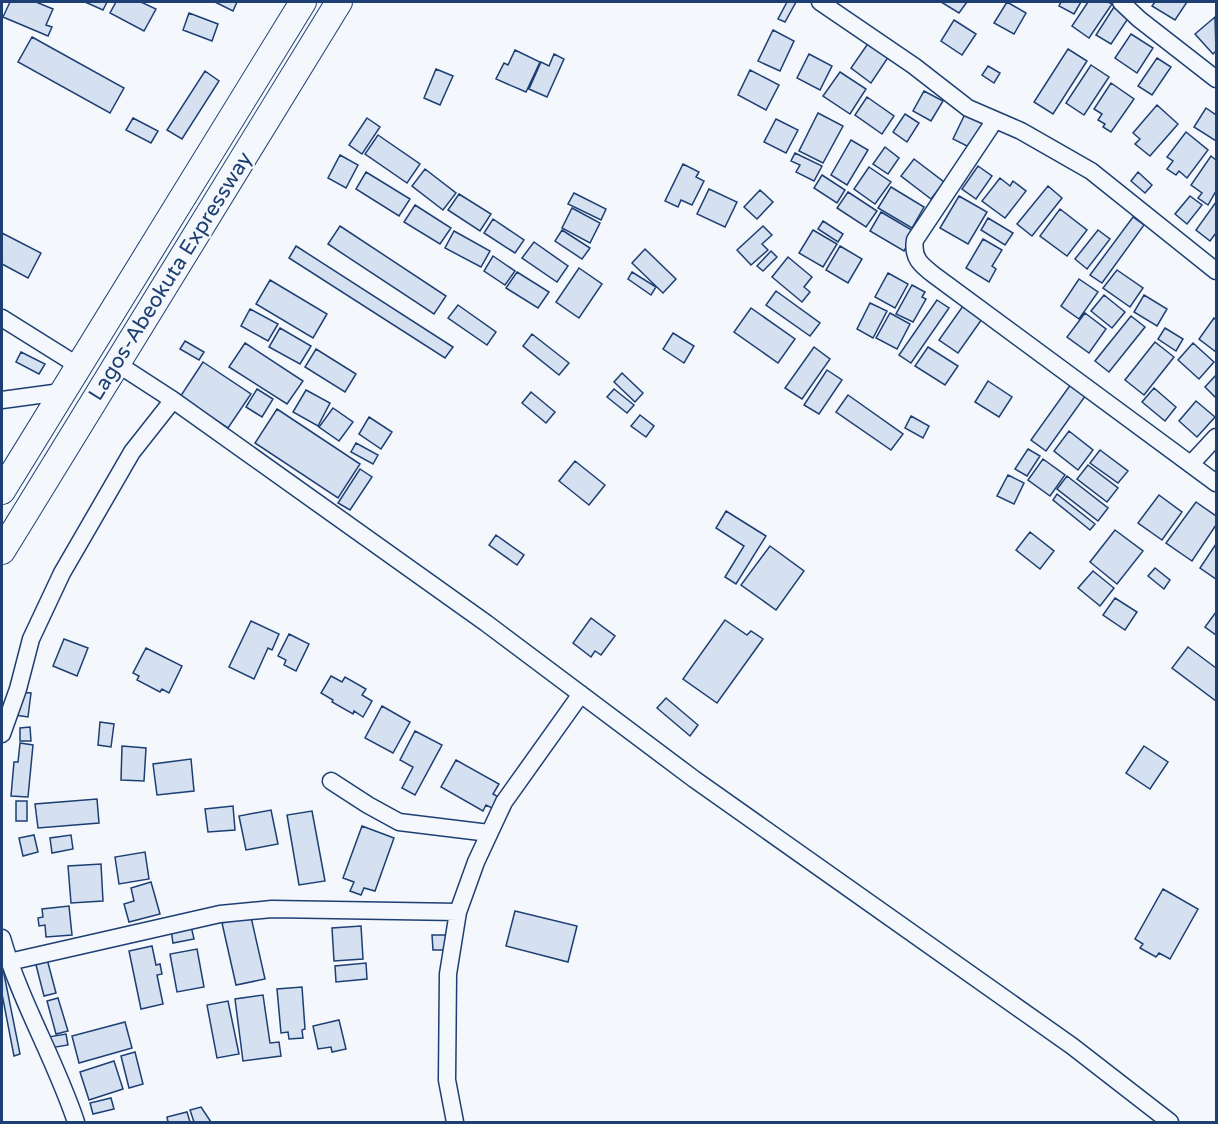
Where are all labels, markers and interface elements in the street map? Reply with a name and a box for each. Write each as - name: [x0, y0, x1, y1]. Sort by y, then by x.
- street label: Lagos-Abeokuta Expressway: [83, 147, 257, 405]

